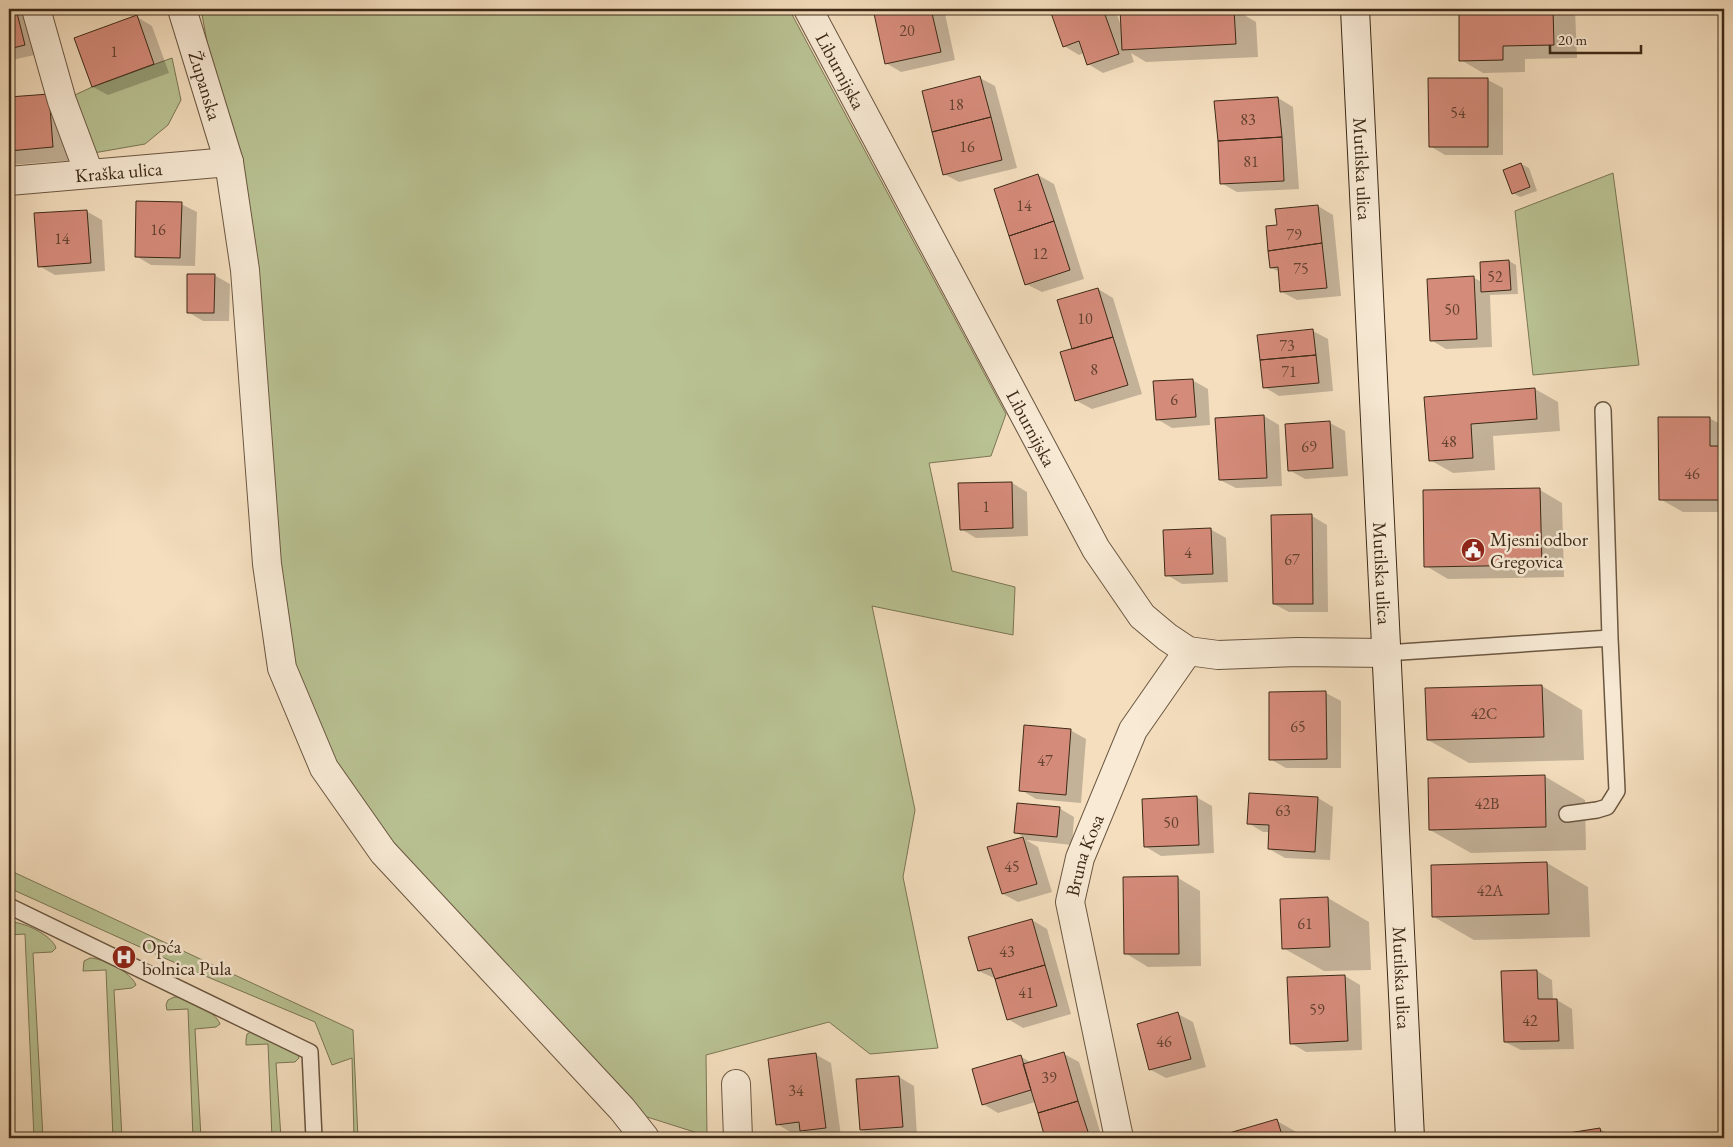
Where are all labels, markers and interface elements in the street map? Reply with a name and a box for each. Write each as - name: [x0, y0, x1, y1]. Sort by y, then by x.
- house number: 20: [899, 20, 915, 41]
- scale bar: [1550, 22, 1642, 54]
- street label: Liburnijska: [810, 28, 872, 114]
- text: 20 m: [1558, 30, 1587, 49]
- house number: 1: [110, 41, 118, 62]
- street label: Županska: [183, 48, 228, 124]
- house number: 18: [948, 94, 964, 115]
- house number: 54: [1450, 102, 1466, 123]
- house number: 83: [1240, 109, 1256, 130]
- street label: Mutilska ulica: [1348, 117, 1378, 221]
- house number: 16: [959, 136, 975, 157]
- house number: 81: [1243, 151, 1259, 172]
- street label: Kraška ulica: [74, 155, 164, 188]
- house number: 14: [1016, 195, 1032, 216]
- house number: 16: [150, 219, 166, 240]
- house number: 79: [1286, 224, 1302, 245]
- house number: 14: [54, 228, 70, 249]
- house number: 12: [1032, 243, 1048, 264]
- house number: 75: [1293, 258, 1309, 279]
- house number: 52: [1487, 266, 1503, 287]
- house number: 50: [1444, 299, 1460, 320]
- house number: 10: [1077, 308, 1093, 329]
- house number: 73: [1279, 335, 1295, 356]
- house number: 8: [1090, 359, 1098, 380]
- house number: 71: [1281, 361, 1297, 382]
- street label: Liburnijska: [1001, 385, 1062, 471]
- house number: 6: [1170, 389, 1178, 410]
- house number: 48: [1441, 431, 1457, 452]
- house number: 69: [1301, 436, 1317, 457]
- house number: 46: [1684, 463, 1700, 484]
- house number: 1: [982, 496, 990, 517]
- street label: Mutilska ulica: [1367, 521, 1398, 626]
- place label: Mjesni odbor Gregovica: [1490, 527, 1589, 574]
- public building icon: Mjesni odbor Gregovica: [1460, 537, 1486, 563]
- house number: 4: [1184, 542, 1192, 563]
- house number: 67: [1284, 549, 1300, 570]
- house number: 42C: [1471, 703, 1497, 724]
- house number: 65: [1290, 716, 1306, 737]
- house number: 47: [1037, 750, 1053, 771]
- house number: 42B: [1475, 793, 1499, 814]
- house number: 63: [1275, 800, 1291, 821]
- street label: Bruna Kosa: [1059, 810, 1109, 899]
- house number: 50: [1163, 812, 1179, 833]
- house number: 45: [1004, 856, 1020, 877]
- house number: 42A: [1477, 880, 1504, 901]
- house number: 61: [1297, 913, 1313, 934]
- street label: Mutilska ulica: [1387, 926, 1417, 1030]
- place label: Opća bolnica Pula: [142, 934, 232, 981]
- house number: 43: [999, 941, 1015, 962]
- hospital icon: Opća bolnica Pula: [111, 944, 137, 970]
- house number: 41: [1018, 982, 1034, 1003]
- house number: 59: [1309, 999, 1325, 1020]
- house number: 42: [1522, 1010, 1538, 1031]
- house number: 46: [1156, 1031, 1172, 1052]
- house number: 39: [1041, 1067, 1057, 1088]
- house number: 34: [788, 1080, 804, 1101]

